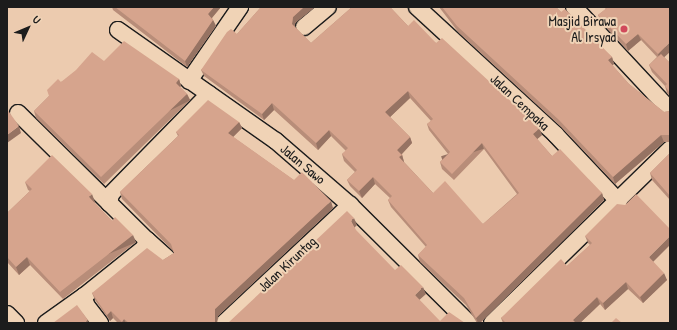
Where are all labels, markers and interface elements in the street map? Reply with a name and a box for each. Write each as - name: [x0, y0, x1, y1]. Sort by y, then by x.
- north arrow: [8, 8, 48, 48]
- text: U: [29, 13, 44, 27]
- place label: Masjid Birawa Al Irsyad: [549, 13, 616, 46]
- marker: Masjid Birawa Al Irsyad: [619, 24, 629, 34]
- street label: Jalan Cempaka: [487, 70, 553, 134]
- street label: Jalan Sawo: [277, 140, 329, 188]
- street label: Jalan Kiruntag: [254, 233, 320, 295]

